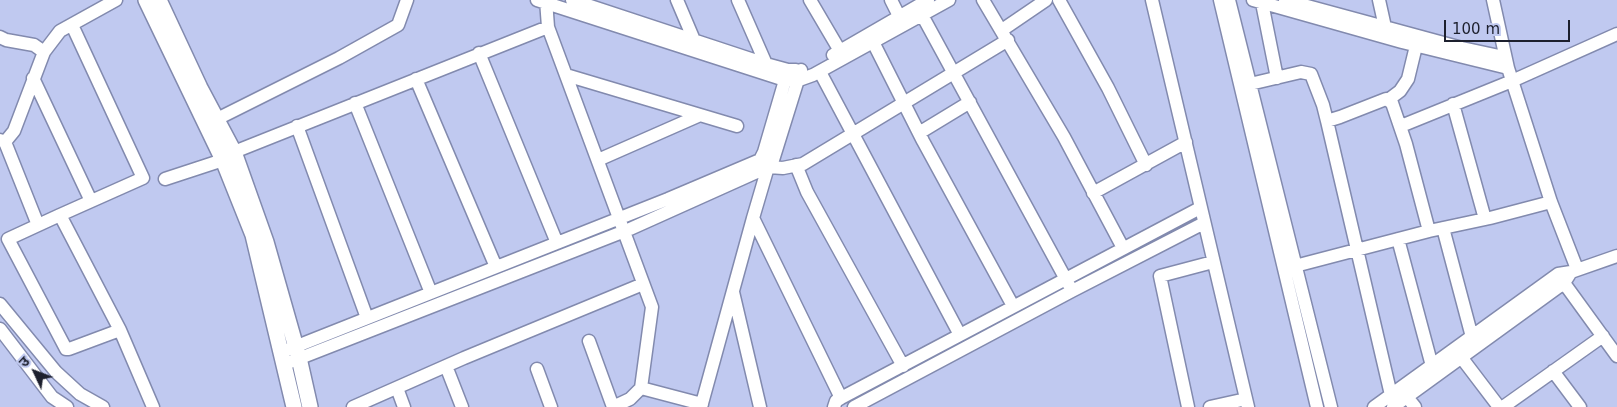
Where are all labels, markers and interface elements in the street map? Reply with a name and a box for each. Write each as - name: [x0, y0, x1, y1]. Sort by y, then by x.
- scale bar: [1447, 10, 1573, 42]
- text: 100 m: [1452, 20, 1500, 38]
- north arrow: [10, 347, 60, 397]
- text: उ: [15, 353, 33, 370]

